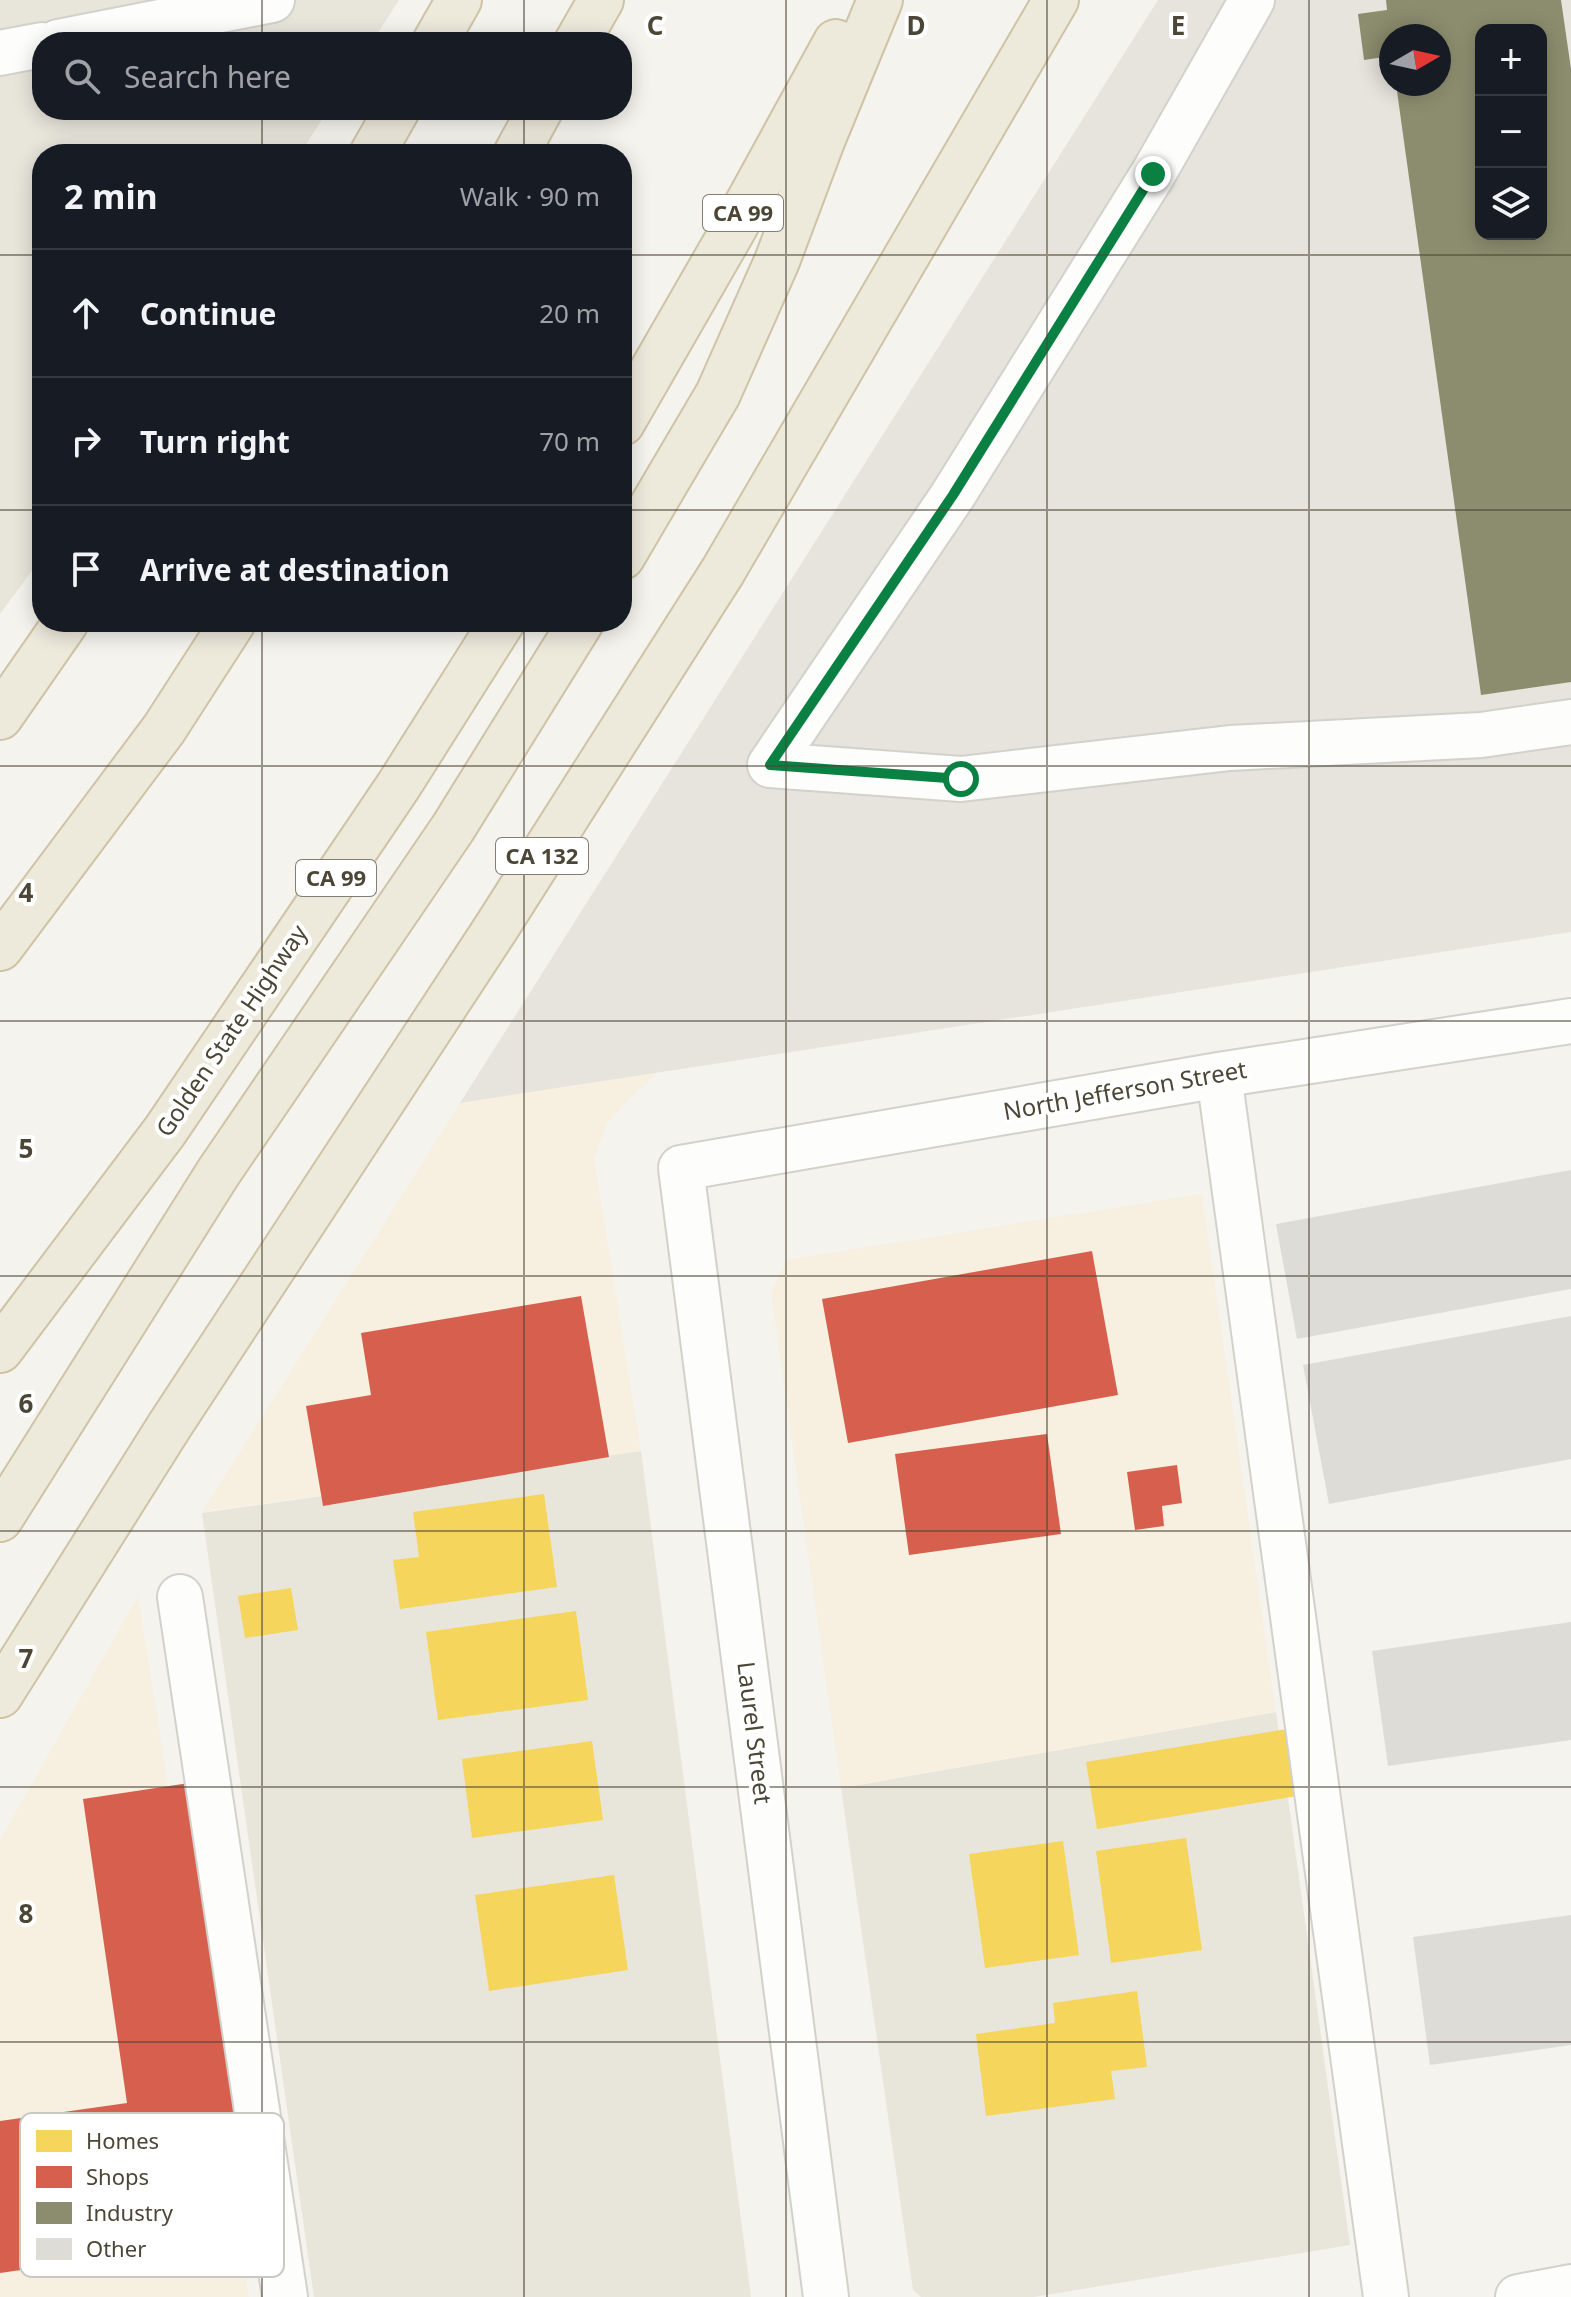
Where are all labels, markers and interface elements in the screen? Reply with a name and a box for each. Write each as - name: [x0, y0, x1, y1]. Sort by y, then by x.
- text: C: [647, 7, 663, 43]
- text: D: [906, 7, 926, 43]
- text: E: [1171, 7, 1185, 43]
- north arrow: [1379, 24, 1451, 96]
- map controls: [1475, 24, 1547, 240]
- button: +: [1475, 24, 1547, 96]
- search box: [32, 32, 632, 120]
- icon: search: [60, 54, 104, 98]
- text: Search here: [124, 56, 291, 97]
- button: −: [1475, 96, 1547, 168]
- route end: [1135, 156, 1171, 192]
- button: layers: [1475, 168, 1547, 240]
- text: 2 min: [64, 173, 158, 219]
- text: Walk · 90 m: [460, 178, 600, 214]
- road number: CA 99: [703, 195, 783, 231]
- icon: ahead: [64, 291, 108, 335]
- text: Continue: [140, 293, 276, 334]
- text: 20 m: [539, 295, 600, 331]
- icon: right: [64, 419, 108, 463]
- text: Turn right: [140, 421, 290, 462]
- text: 70 m: [539, 423, 600, 459]
- icon: arrive: [64, 547, 108, 591]
- text: Arrive at destination: [140, 549, 450, 590]
- route start: [943, 761, 979, 797]
- road number: CA 132: [496, 838, 588, 874]
- road number: CA 99: [296, 860, 376, 896]
- text: 4: [19, 874, 34, 910]
- street label: Golden State Highway: [147, 917, 315, 1143]
- street label: North Jefferson Street: [1000, 1052, 1249, 1127]
- text: 5: [19, 1130, 33, 1166]
- text: 6: [19, 1385, 34, 1421]
- text: 7: [19, 1640, 34, 1676]
- street label: Laurel Street: [730, 1660, 781, 1806]
- text: 8: [19, 1895, 33, 1931]
- legend: [20, 2113, 284, 2277]
- text: Homes: [86, 2125, 159, 2155]
- text: Shops: [86, 2161, 149, 2191]
- text: Industry: [86, 2197, 174, 2227]
- text: Other: [86, 2233, 146, 2263]

